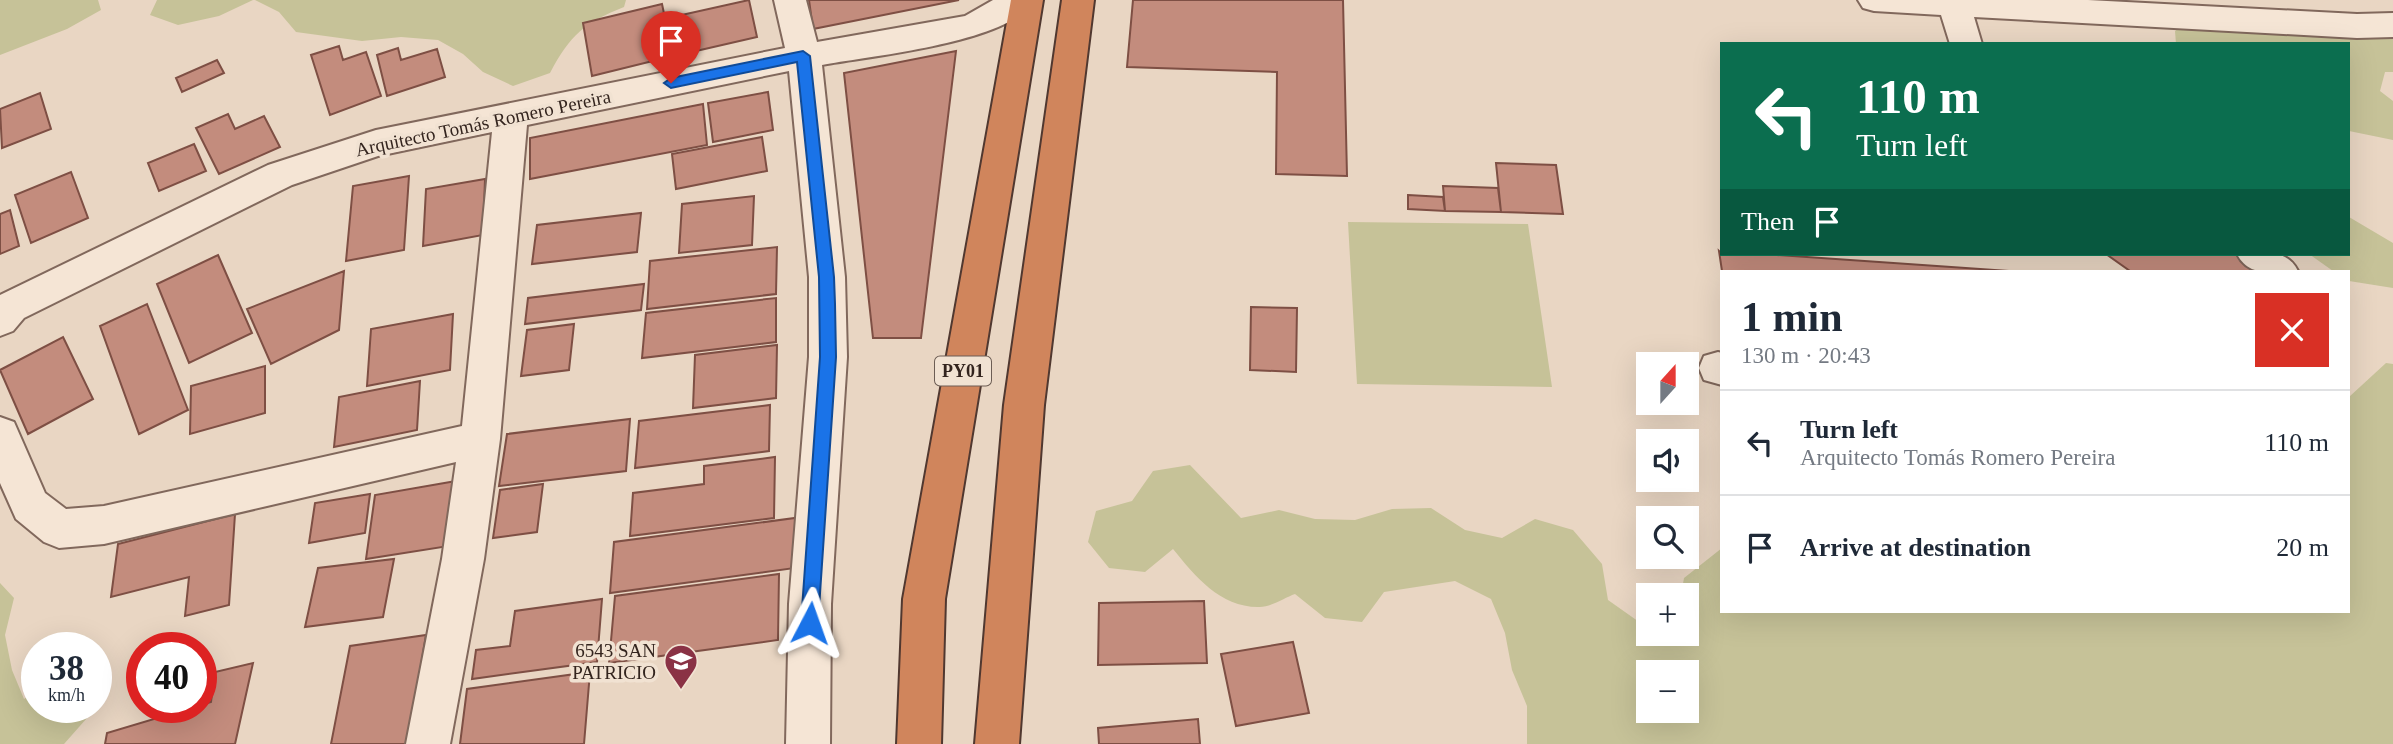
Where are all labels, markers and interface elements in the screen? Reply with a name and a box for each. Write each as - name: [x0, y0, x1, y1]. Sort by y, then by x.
- pin: [641, 11, 701, 83]
- icon: arrive: [652, 22, 690, 60]
- text: 110 m: [1856, 69, 1980, 124]
- icon: left: [1741, 70, 1832, 161]
- street label: Arquitecto Tomás Romero Pereira: [353, 86, 613, 160]
- text: Turn left: [1856, 127, 1968, 163]
- icon: arrive: [1808, 203, 1846, 241]
- text: Then: [1741, 207, 1794, 236]
- button: close: [2255, 293, 2329, 367]
- text: 1 min: [1741, 294, 1843, 340]
- text: 130 m · 20:43: [1741, 343, 1871, 368]
- north arrow: [1636, 352, 1699, 415]
- map controls: [1636, 352, 1699, 723]
- road number: PY01: [935, 356, 991, 386]
- text: Turn left: [1800, 415, 1898, 444]
- icon: left: [1741, 424, 1779, 462]
- text: 110 m: [2264, 428, 2329, 457]
- button: sound: [1636, 429, 1699, 492]
- text: Arquitecto Tomás Romero Pereira: [1800, 445, 2115, 470]
- button: search: [1636, 506, 1699, 569]
- icon: arrive: [1741, 529, 1779, 567]
- text: Arrive at destination: [1800, 533, 2031, 562]
- text: 20 m: [2276, 533, 2329, 562]
- button: +: [1636, 583, 1699, 646]
- position arrow: [773, 586, 847, 660]
- speed limit sign: 40: [126, 632, 217, 723]
- place label: 6543 SAN PATRICIO: [572, 640, 656, 683]
- school or university icon: 6543 SAN PATRICIO: [662, 642, 700, 691]
- text: 38: [49, 649, 84, 688]
- button: −: [1636, 660, 1699, 723]
- text: km/h: [48, 685, 85, 705]

